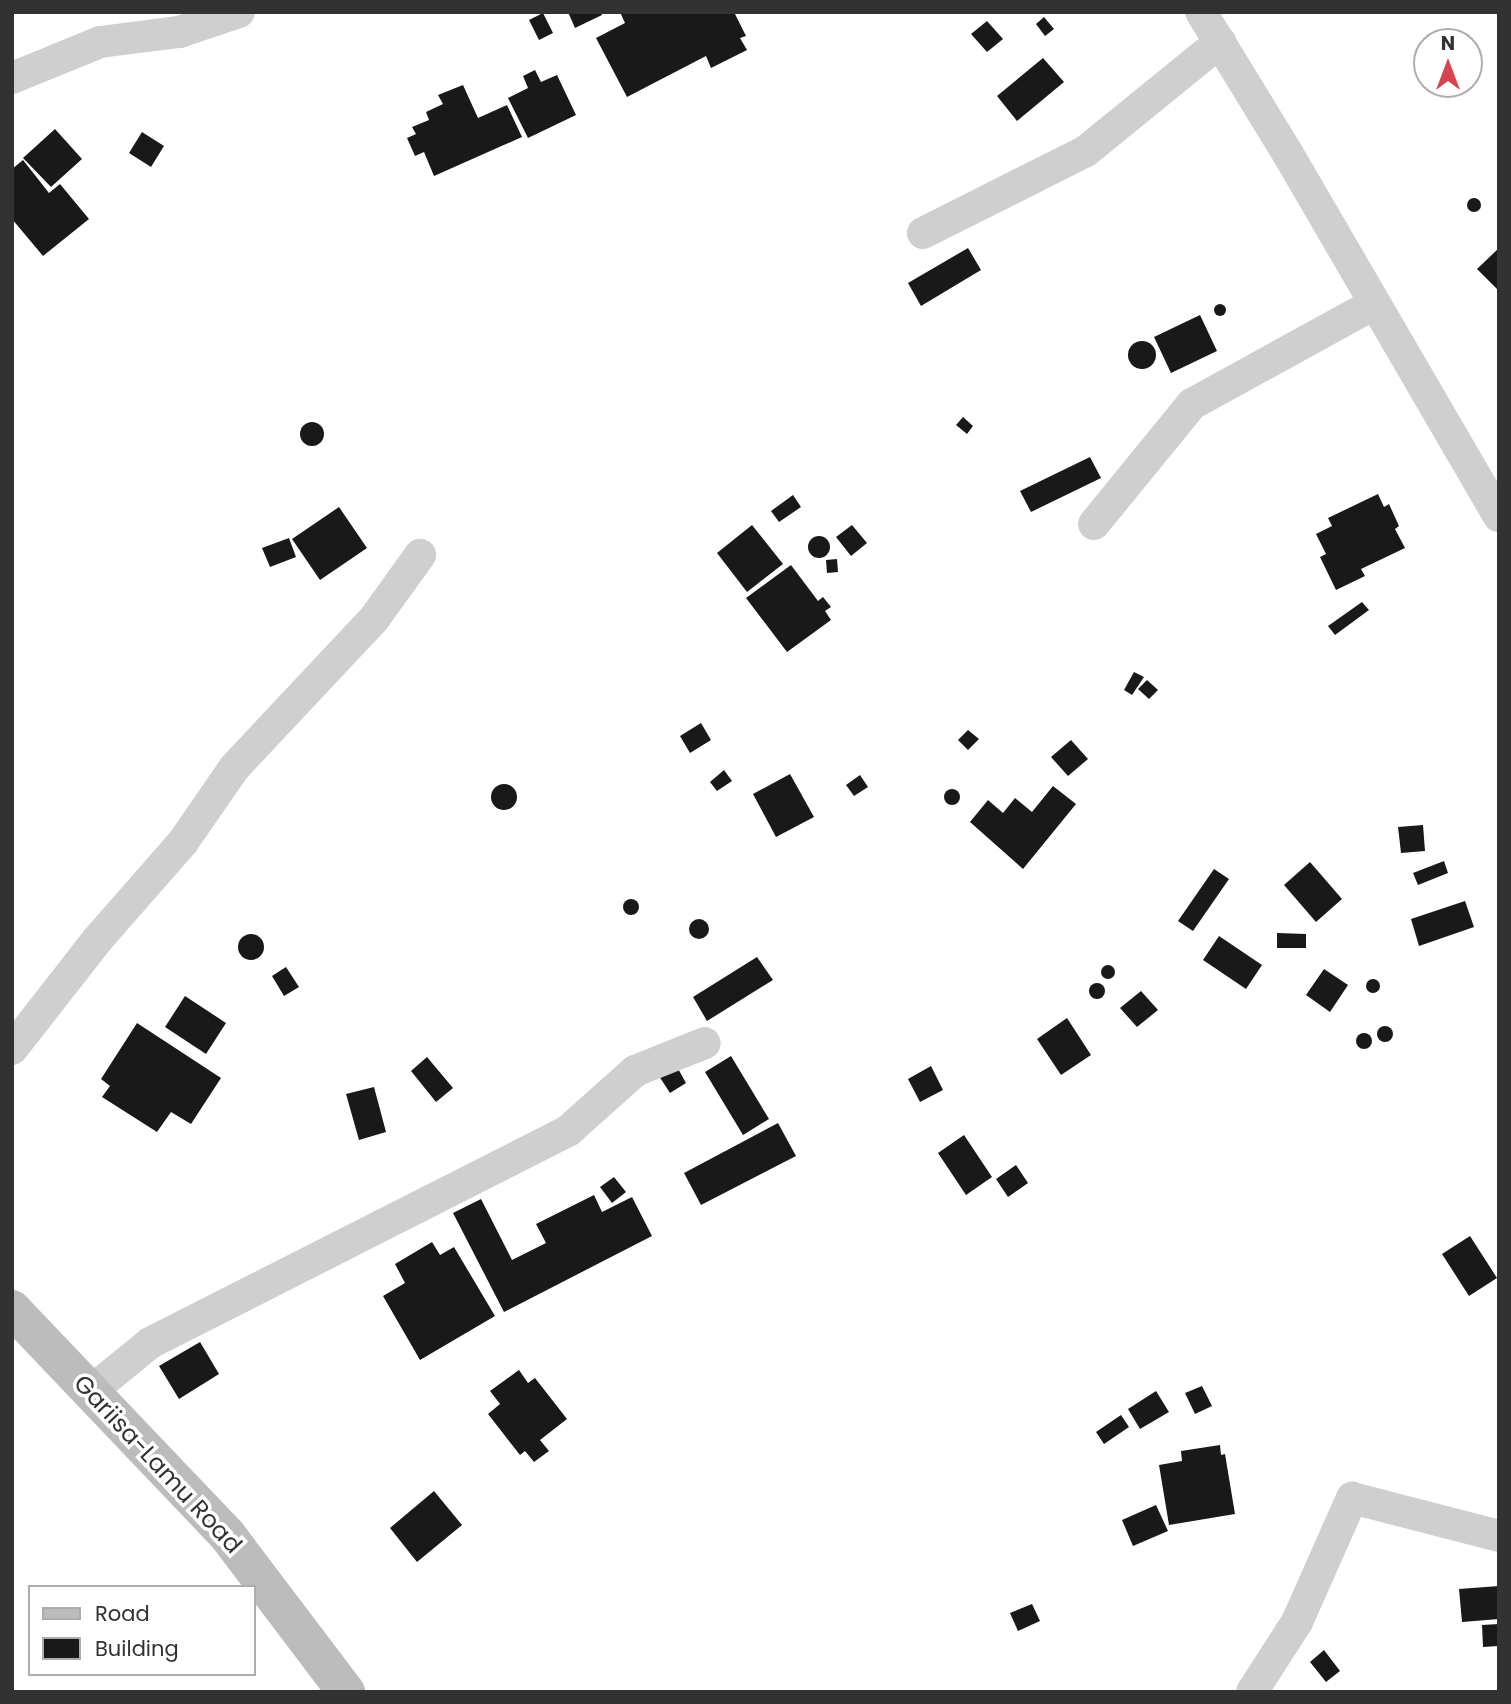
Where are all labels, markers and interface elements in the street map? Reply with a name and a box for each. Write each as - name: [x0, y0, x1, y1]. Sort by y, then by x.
- north arrow: [1413, 28, 1483, 98]
- text: N: [1441, 30, 1455, 57]
- street label: Gariisa-Lamu Road: [68, 1369, 248, 1559]
- legend: [28, 1585, 256, 1676]
- text: Road: [95, 1599, 150, 1628]
- text: Building: [95, 1634, 179, 1663]

